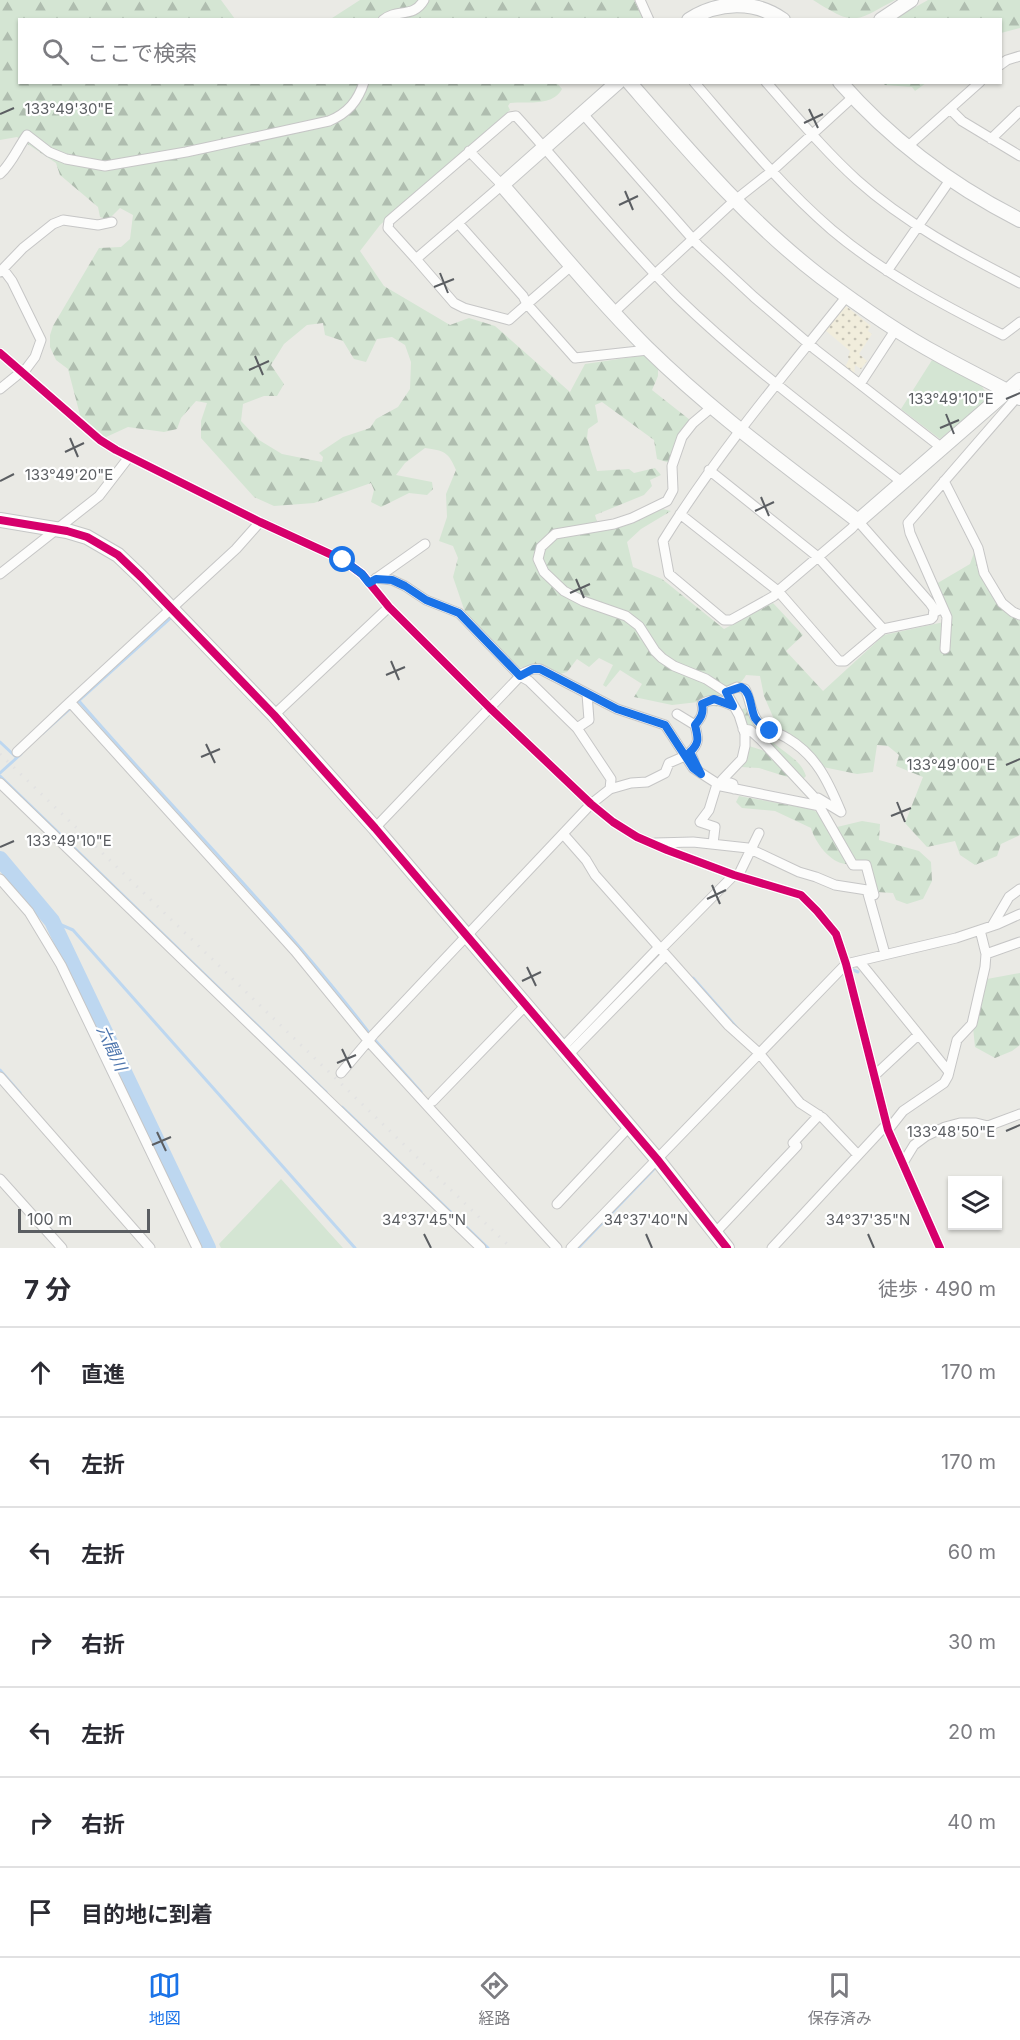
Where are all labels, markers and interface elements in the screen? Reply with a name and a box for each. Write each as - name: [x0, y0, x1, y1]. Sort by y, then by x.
- search box: [18, 18, 1002, 84]
- icon: search: [39, 35, 72, 68]
- text: ここで検索: [87, 40, 197, 66]
- text: 133°49'30"E: [25, 99, 113, 118]
- text: 133°49'10"E: [908, 389, 994, 408]
- text: 133°49'20"E: [25, 465, 113, 484]
- route start: [329, 546, 355, 572]
- route end: [756, 717, 782, 743]
- text: 133°49'00"E: [907, 755, 995, 774]
- text: 133°49'10"E: [26, 831, 112, 850]
- water label: 六間川: [93, 1022, 132, 1076]
- text: 133°48'50"E: [907, 1122, 995, 1141]
- map controls: [948, 1176, 1002, 1230]
- button: layers: [948, 1176, 1002, 1230]
- scale bar: [18, 1206, 150, 1234]
- text: 100 m: [27, 1209, 72, 1229]
- text: 34°37'45"N: [382, 1210, 466, 1229]
- text: 34°37'40"N: [604, 1210, 688, 1229]
- text: 34°37'35"N: [826, 1210, 910, 1229]
- text: 7 分: [24, 1274, 71, 1305]
- text: 徒歩 · 490 m: [878, 1277, 996, 1301]
- icon: ahead: [24, 1356, 57, 1389]
- text: 170 m: [941, 1360, 996, 1384]
- text: 直進: [81, 1361, 125, 1387]
- icon: left: [24, 1446, 57, 1479]
- text: 170 m: [941, 1450, 996, 1474]
- text: 左折: [81, 1451, 125, 1477]
- icon: left: [24, 1536, 57, 1569]
- text: 60 m: [948, 1540, 996, 1564]
- text: 左折: [81, 1541, 125, 1567]
- icon: right: [24, 1626, 57, 1659]
- text: 30 m: [948, 1630, 996, 1654]
- text: 右折: [81, 1631, 125, 1657]
- icon: left: [24, 1716, 57, 1749]
- text: 20 m: [948, 1720, 996, 1744]
- text: 左折: [81, 1721, 125, 1747]
- icon: right: [24, 1806, 57, 1839]
- text: 40 m: [947, 1810, 996, 1834]
- text: 右折: [81, 1811, 125, 1837]
- icon: arrive: [24, 1896, 57, 1929]
- text: 目的地に到着: [81, 1901, 213, 1927]
- tab: 地図: [148, 1969, 181, 2029]
- tab: 経路: [478, 1969, 511, 2029]
- tab: 保存済み: [808, 1969, 872, 2029]

